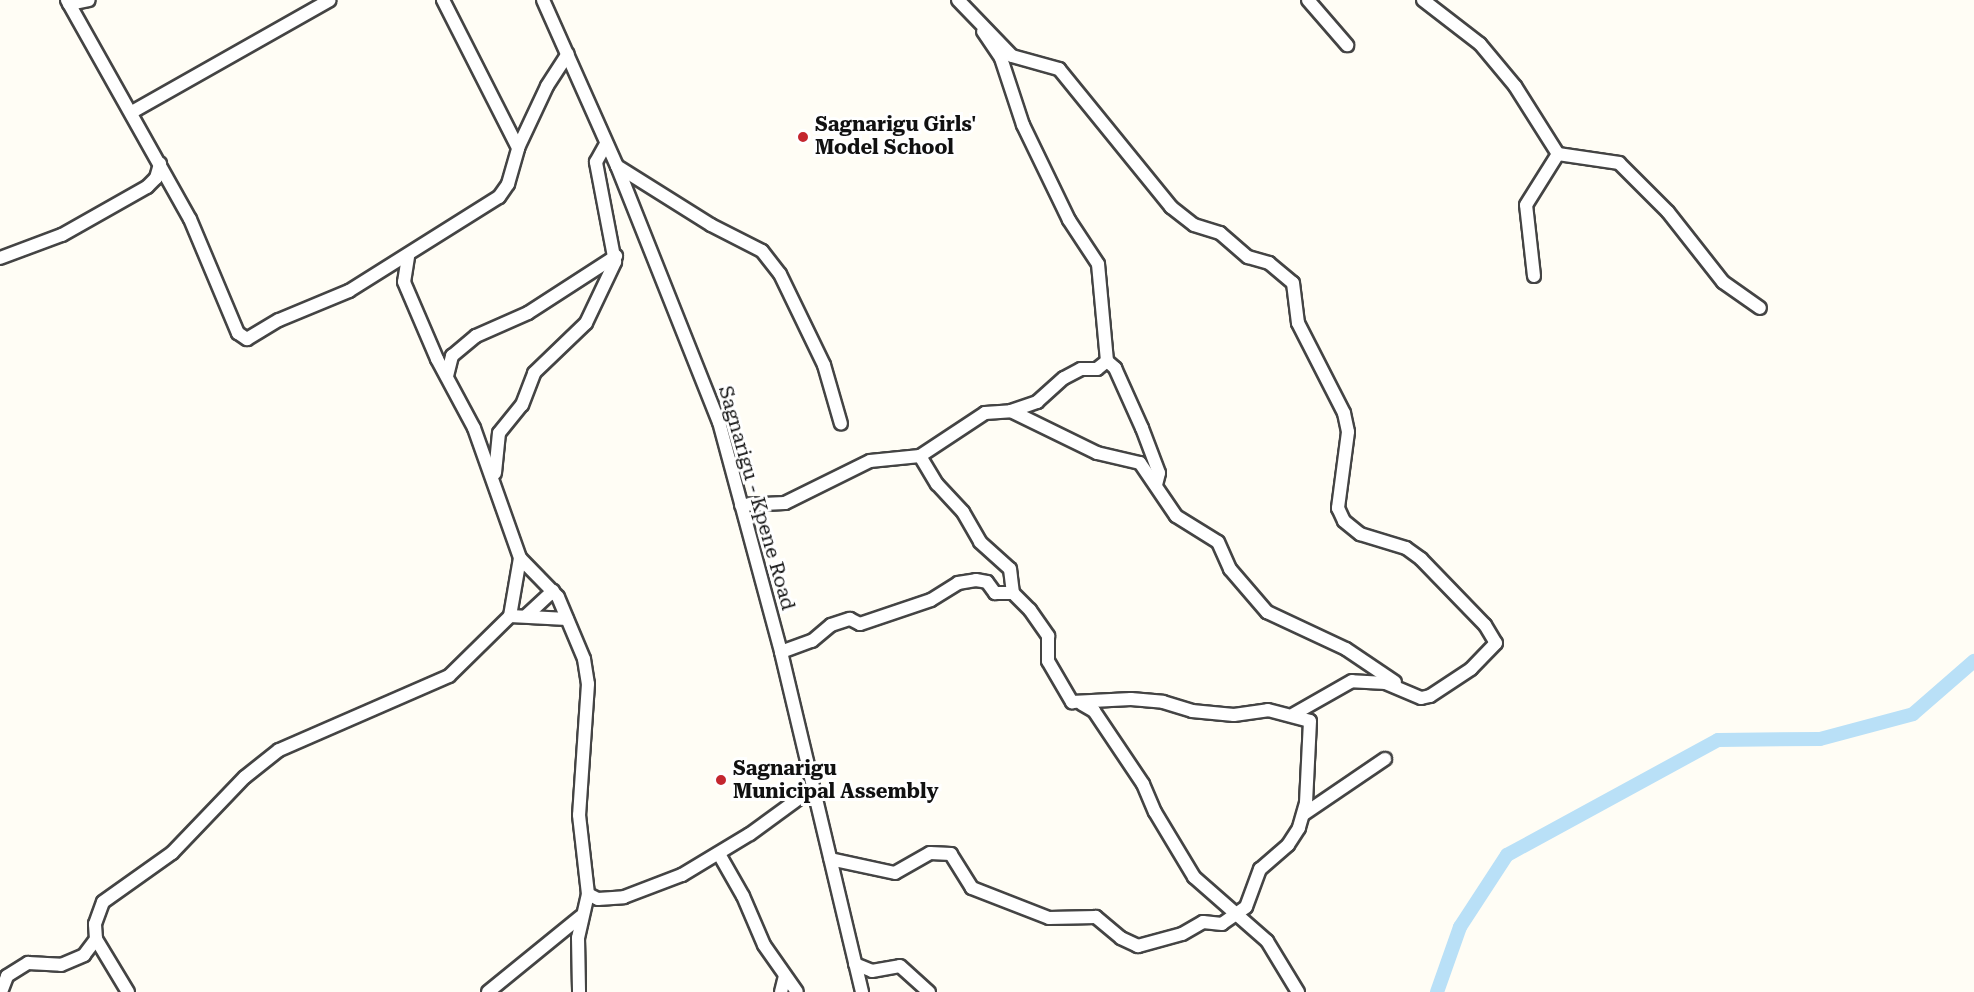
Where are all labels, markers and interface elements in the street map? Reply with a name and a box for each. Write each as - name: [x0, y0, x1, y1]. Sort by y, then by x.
- place label: Sagnarigu Girls' Model School: [815, 113, 976, 160]
- marker: Sagnarigu Girls' Model School: [796, 130, 810, 144]
- street label: Sagnarigu - Kpene Road: [713, 383, 801, 613]
- place label: Sagnarigu Municipal Assembly: [733, 756, 939, 803]
- marker: Sagnarigu Municipal Assembly: [714, 773, 728, 787]

